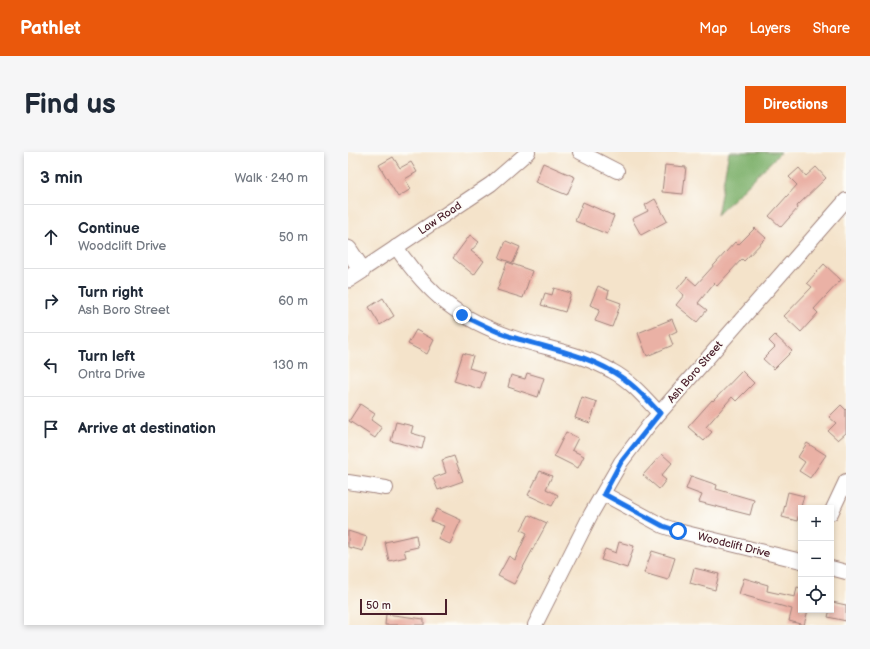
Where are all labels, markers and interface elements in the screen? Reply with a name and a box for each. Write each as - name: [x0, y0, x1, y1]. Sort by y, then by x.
- text: Pathlet: [20, 17, 81, 40]
- text: Map: [699, 20, 727, 37]
- text: Layers: [749, 20, 791, 37]
- text: Share: [813, 20, 850, 37]
- button: Directions: [745, 86, 846, 123]
- text: Find us: [24, 88, 116, 121]
- text: 3 min: [40, 168, 83, 188]
- text: Walk · 240 m: [234, 170, 308, 186]
- street label: Law Road: [416, 199, 464, 237]
- text: Continue: [78, 219, 140, 238]
- icon: ahead: [40, 226, 62, 248]
- text: 50 m: [279, 229, 308, 245]
- text: Woodclift Drive: [78, 238, 166, 254]
- text: Turn right: [78, 283, 143, 302]
- icon: right: [40, 290, 62, 312]
- text: 60 m: [278, 293, 308, 309]
- text: Ash Boro Street: [78, 302, 170, 318]
- route end: [453, 306, 471, 324]
- street label: Ash Boro Street: [665, 338, 726, 406]
- text: Turn left: [78, 347, 135, 366]
- icon: left: [40, 354, 62, 376]
- text: 130 m: [273, 357, 308, 373]
- text: Ontra Drive: [78, 366, 145, 382]
- icon: arrive: [40, 418, 62, 440]
- text: Arrive at destination: [78, 419, 216, 438]
- map controls: [798, 505, 834, 613]
- button: +: [798, 505, 834, 541]
- route start: [669, 522, 687, 540]
- street label: Woodclift Drive: [696, 530, 772, 560]
- button: −: [798, 541, 834, 577]
- button: locate: [798, 577, 834, 613]
- scale bar: [360, 597, 447, 616]
- text: 50 m: [366, 599, 391, 612]

